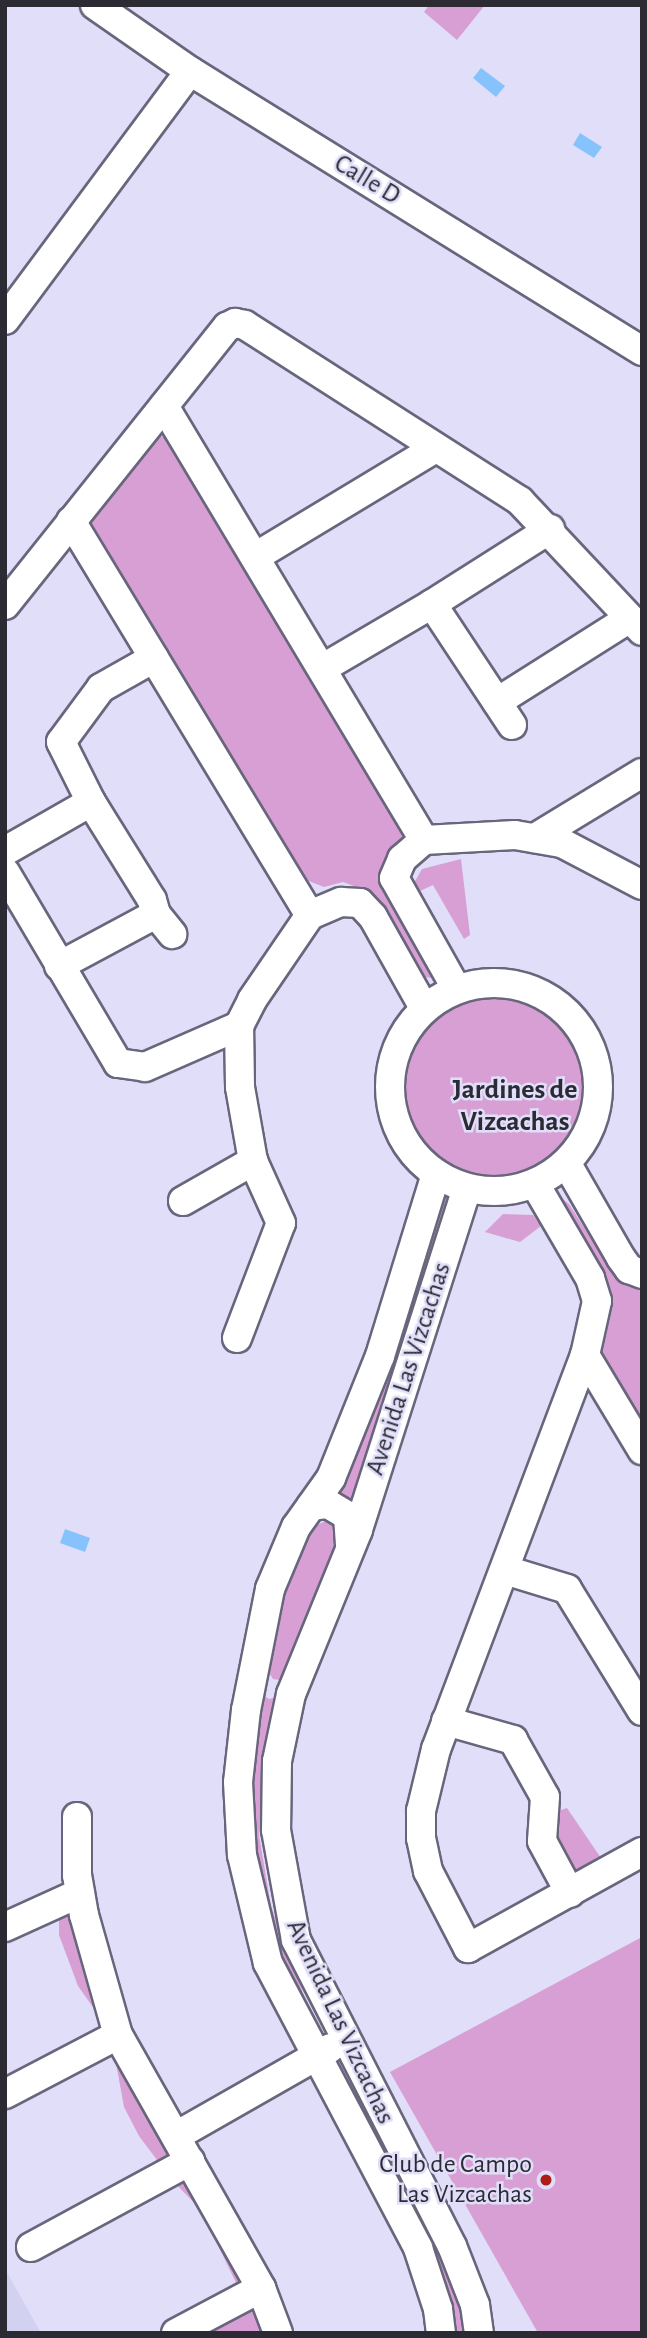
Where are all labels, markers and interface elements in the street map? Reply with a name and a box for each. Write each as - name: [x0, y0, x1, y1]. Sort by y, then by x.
- street label: Calle D: [328, 148, 406, 212]
- district label: Jardines de Vizcachas: [453, 1073, 577, 1139]
- street label: Avenida Las Vizcachas: [360, 1259, 458, 1479]
- street label: Avenida Las Vizcachas: [279, 1915, 401, 2129]
- place label: Club de Campo Las Vizcachas: [379, 2149, 532, 2210]
- marker: Club de Campo Las Vizcachas: [538, 2172, 554, 2188]

